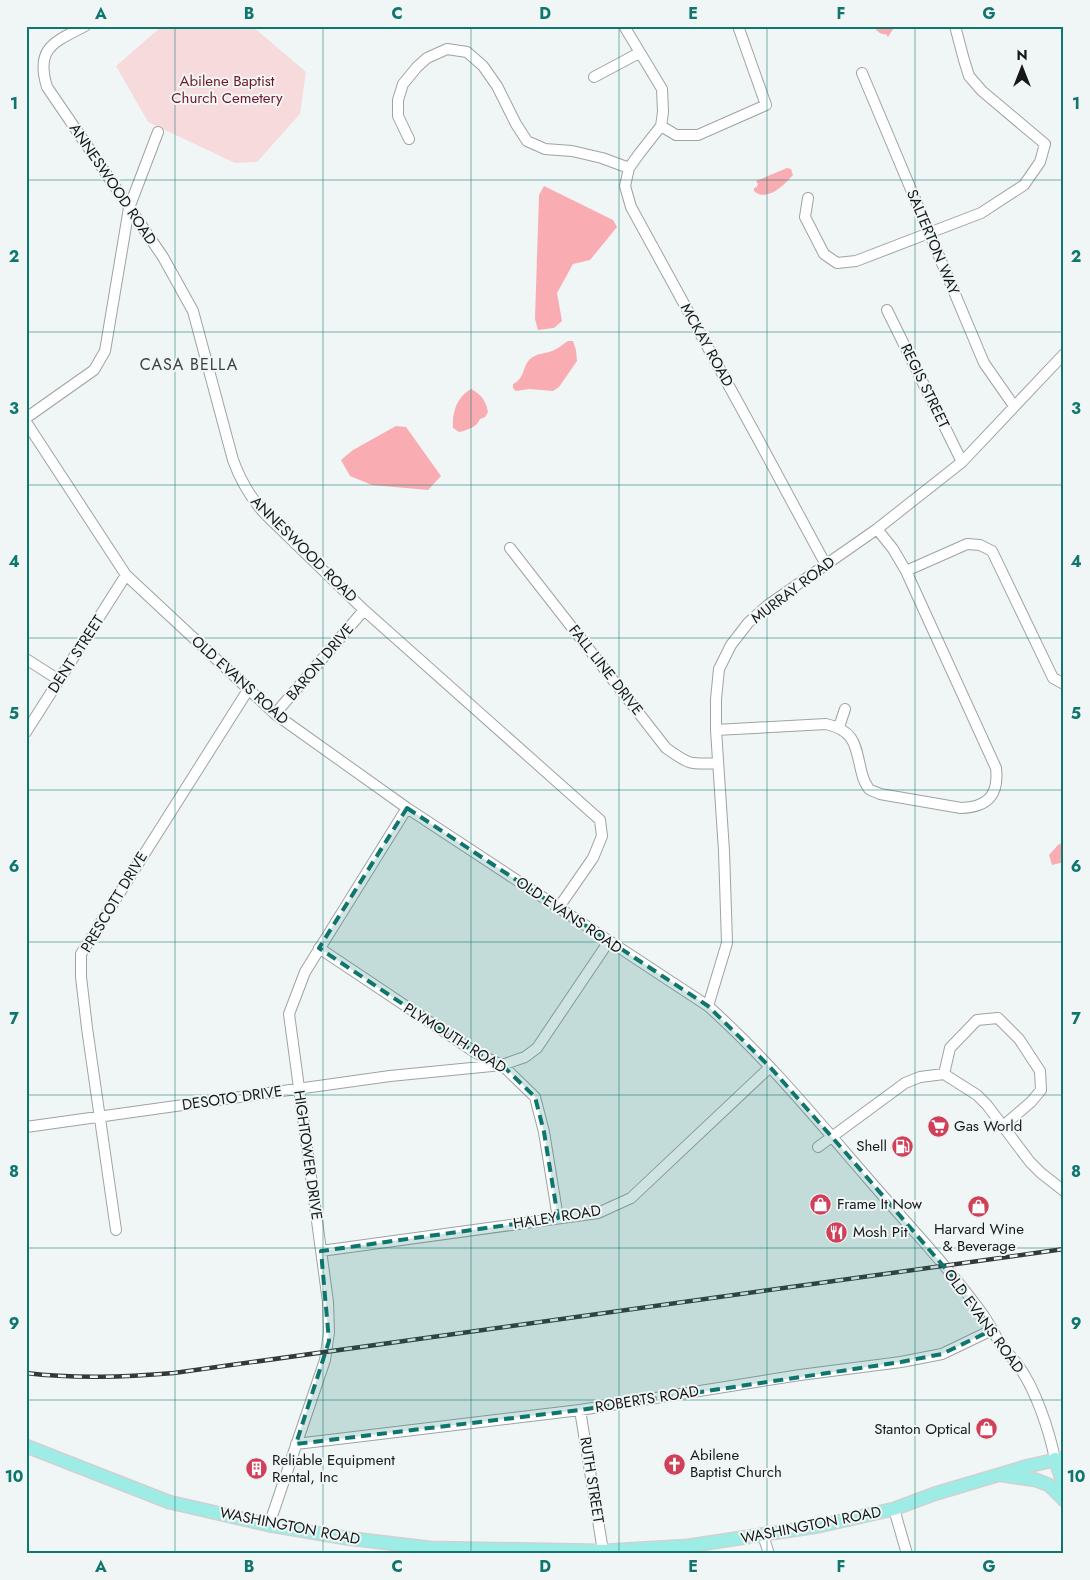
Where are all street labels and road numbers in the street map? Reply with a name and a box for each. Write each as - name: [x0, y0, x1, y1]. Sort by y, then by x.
- street label: ANNESWOOD ROAD: [64, 119, 162, 249]
- street label: SALTERTON WAY: [901, 186, 965, 299]
- street label: MCKAY ROAD: [675, 299, 739, 391]
- street label: REGIS STREET: [895, 340, 955, 432]
- street label: ANNESWOOD ROAD: [246, 491, 362, 607]
- street label: MURRAY ROAD: [746, 551, 840, 629]
- street label: DENT STREET: [43, 611, 109, 697]
- street label: BARON DRIVE: [281, 619, 359, 705]
- street label: FALL LINE DRIVE: [564, 620, 648, 720]
- street label: OLD EVANS ROAD: [187, 630, 293, 730]
- street label: PRESCOTT DRIVE: [75, 847, 153, 957]
- street label: OLD EVANS ROAD: [511, 871, 627, 959]
- street label: PLYMOUTH ROAD: [399, 997, 511, 1079]
- street label: DESOTO DRIVE: [180, 1080, 284, 1116]
- street label: HIGHTOWER DRIVE: [288, 1089, 328, 1221]
- street label: HALEY ROAD: [512, 1199, 602, 1235]
- street label: OLD EVANS ROAD: [939, 1264, 1029, 1378]
- street label: ROBERTS ROAD: [593, 1380, 701, 1418]
- street label: RUTH STREET: [574, 1435, 610, 1525]
- street label: WASHINGTON ROAD: [739, 1501, 883, 1549]
- street label: WASHINGTON ROAD: [218, 1502, 362, 1550]

